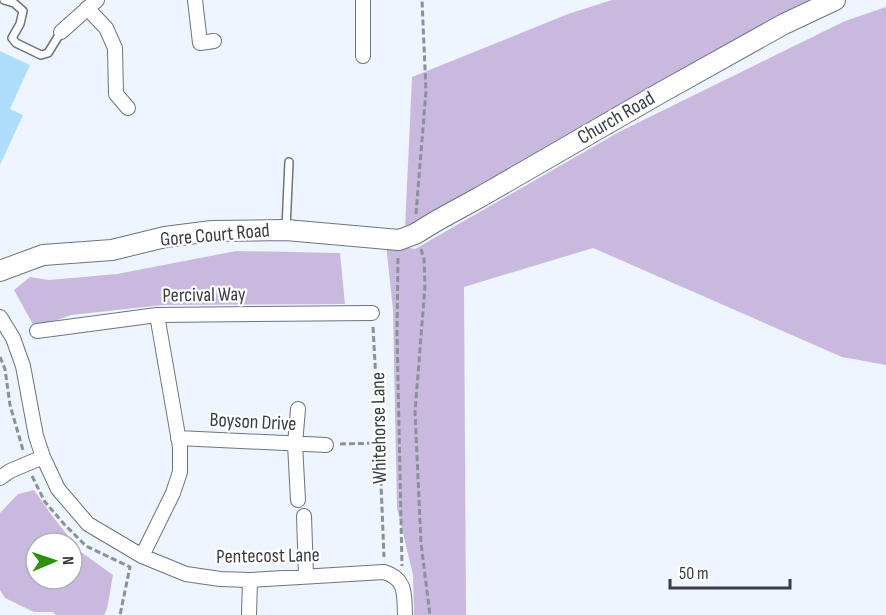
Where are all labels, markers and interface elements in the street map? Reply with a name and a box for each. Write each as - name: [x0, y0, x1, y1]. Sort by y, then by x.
- street label: Church Road: [573, 86, 659, 150]
- street label: Gore Court Road: [159, 218, 271, 252]
- street label: Percival Way: [162, 282, 246, 308]
- street label: Whitehorse Lane: [366, 372, 392, 484]
- street label: Boyson Drive: [209, 408, 297, 436]
- north arrow: [24, 531, 84, 591]
- street label: Pentecost Lane: [216, 543, 320, 569]
- scale bar: [670, 552, 790, 590]
- text: N: [58, 556, 77, 565]
- text: 50 m: [679, 563, 709, 584]

